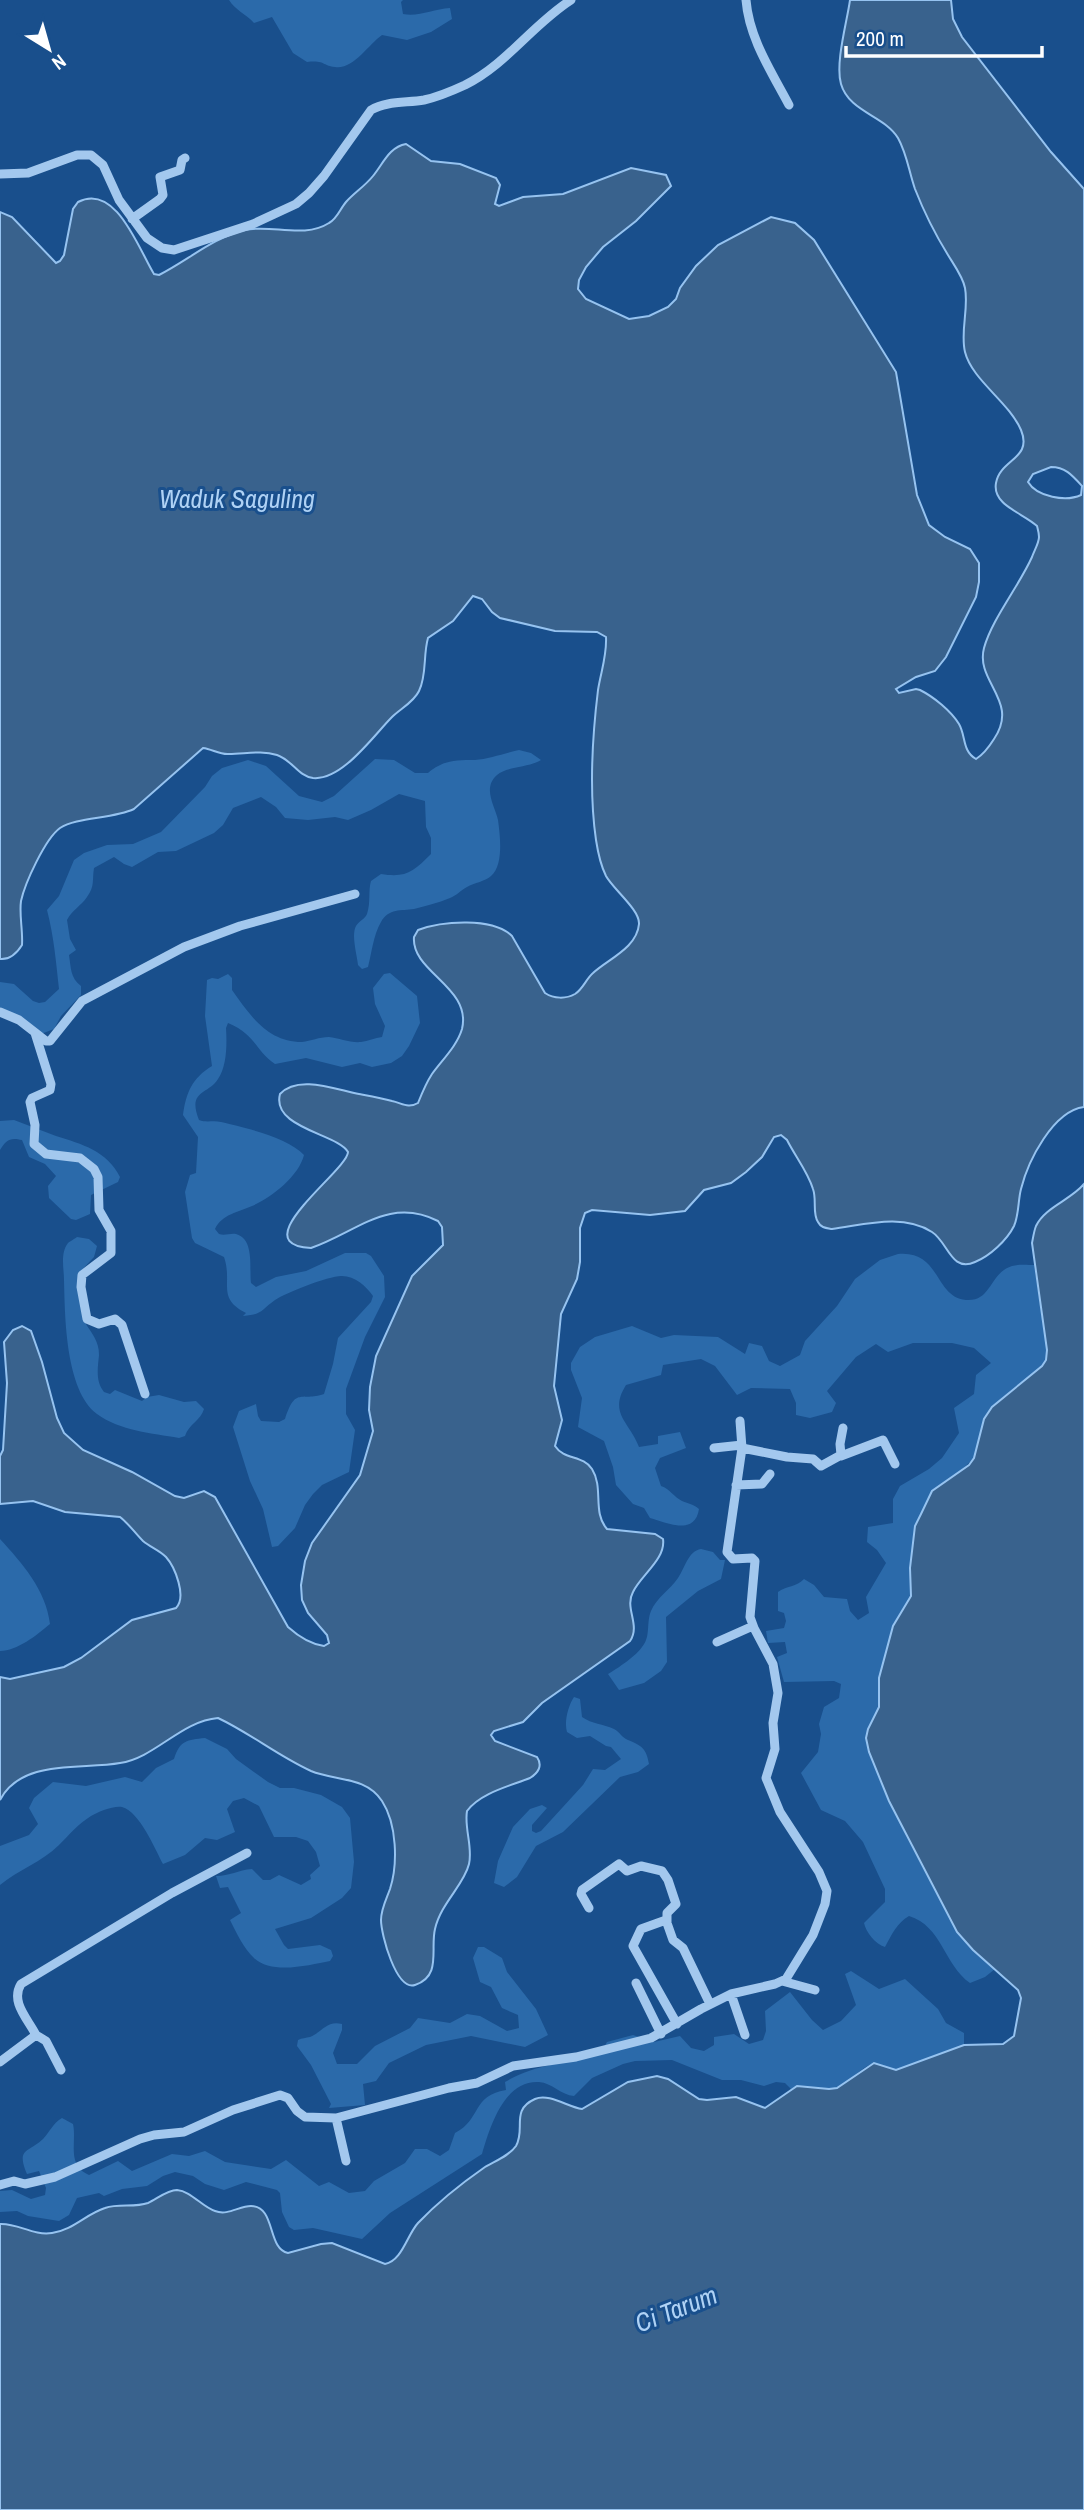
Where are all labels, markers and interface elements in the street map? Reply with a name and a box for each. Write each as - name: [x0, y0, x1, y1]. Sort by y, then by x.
- north arrow: [14, 14, 84, 84]
- scale bar: [846, 14, 1042, 58]
- text: 200 m: [856, 24, 904, 53]
- text: N: [47, 49, 72, 76]
- water label: Waduk Saguling: [159, 481, 315, 516]
- water label: Ci Tarum: [630, 2277, 722, 2340]

